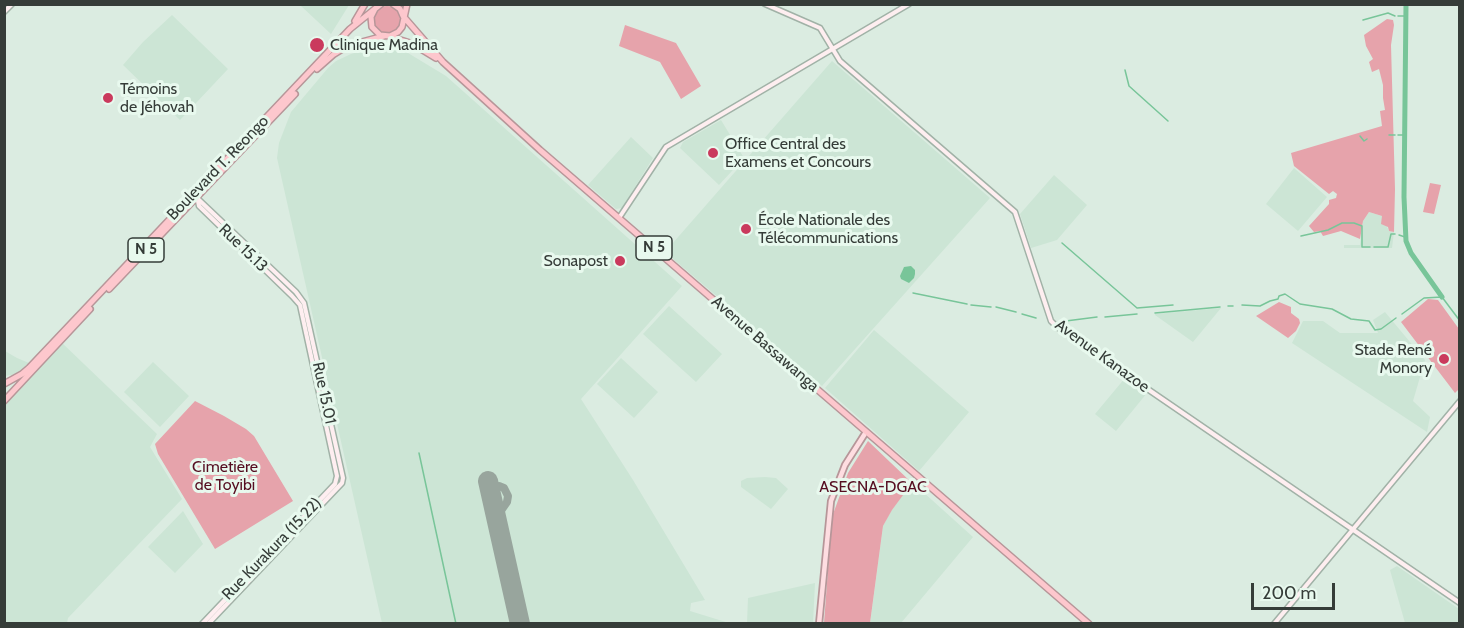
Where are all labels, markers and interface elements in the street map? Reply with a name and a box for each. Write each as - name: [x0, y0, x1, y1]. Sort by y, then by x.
- place label: Clinique Madina: [330, 35, 438, 55]
- marker: Clinique Madina: [308, 36, 326, 54]
- place label: Témoins de Jéhovah: [120, 79, 194, 117]
- marker: Témoins de Jéhovah: [101, 91, 115, 105]
- street label: Boulevard T. Reongo: [163, 112, 273, 224]
- place label: Office Central des Examens et Concours: [725, 134, 871, 172]
- marker: Office Central des Examens et Concours: [706, 146, 720, 160]
- place label: École Nationale des Télécommunications: [758, 210, 898, 248]
- street label: Rue 15.13: [215, 220, 271, 276]
- marker: École Nationale des Télécommunications: [739, 222, 753, 236]
- road number: N 5: [636, 236, 672, 260]
- road number: N 5: [128, 238, 164, 262]
- place label: Sonapost: [544, 251, 608, 271]
- marker: Sonapost: [613, 254, 627, 268]
- street label: Avenue Bassawanga: [707, 292, 823, 396]
- street label: Avenue Kanazoe: [1051, 315, 1153, 397]
- place label: Stade René Monory: [1354, 340, 1432, 378]
- marker: Stade René Monory: [1437, 352, 1451, 366]
- street label: Rue 15.01: [308, 360, 340, 426]
- park label: Cimetière de Toyibi: [192, 457, 258, 495]
- park label: ASECNA-DGAC: [819, 477, 927, 497]
- street label: Rue Kurakura (15.22): [218, 494, 326, 604]
- scale bar: [1254, 571, 1338, 609]
- text: 200 m: [1262, 582, 1316, 604]

